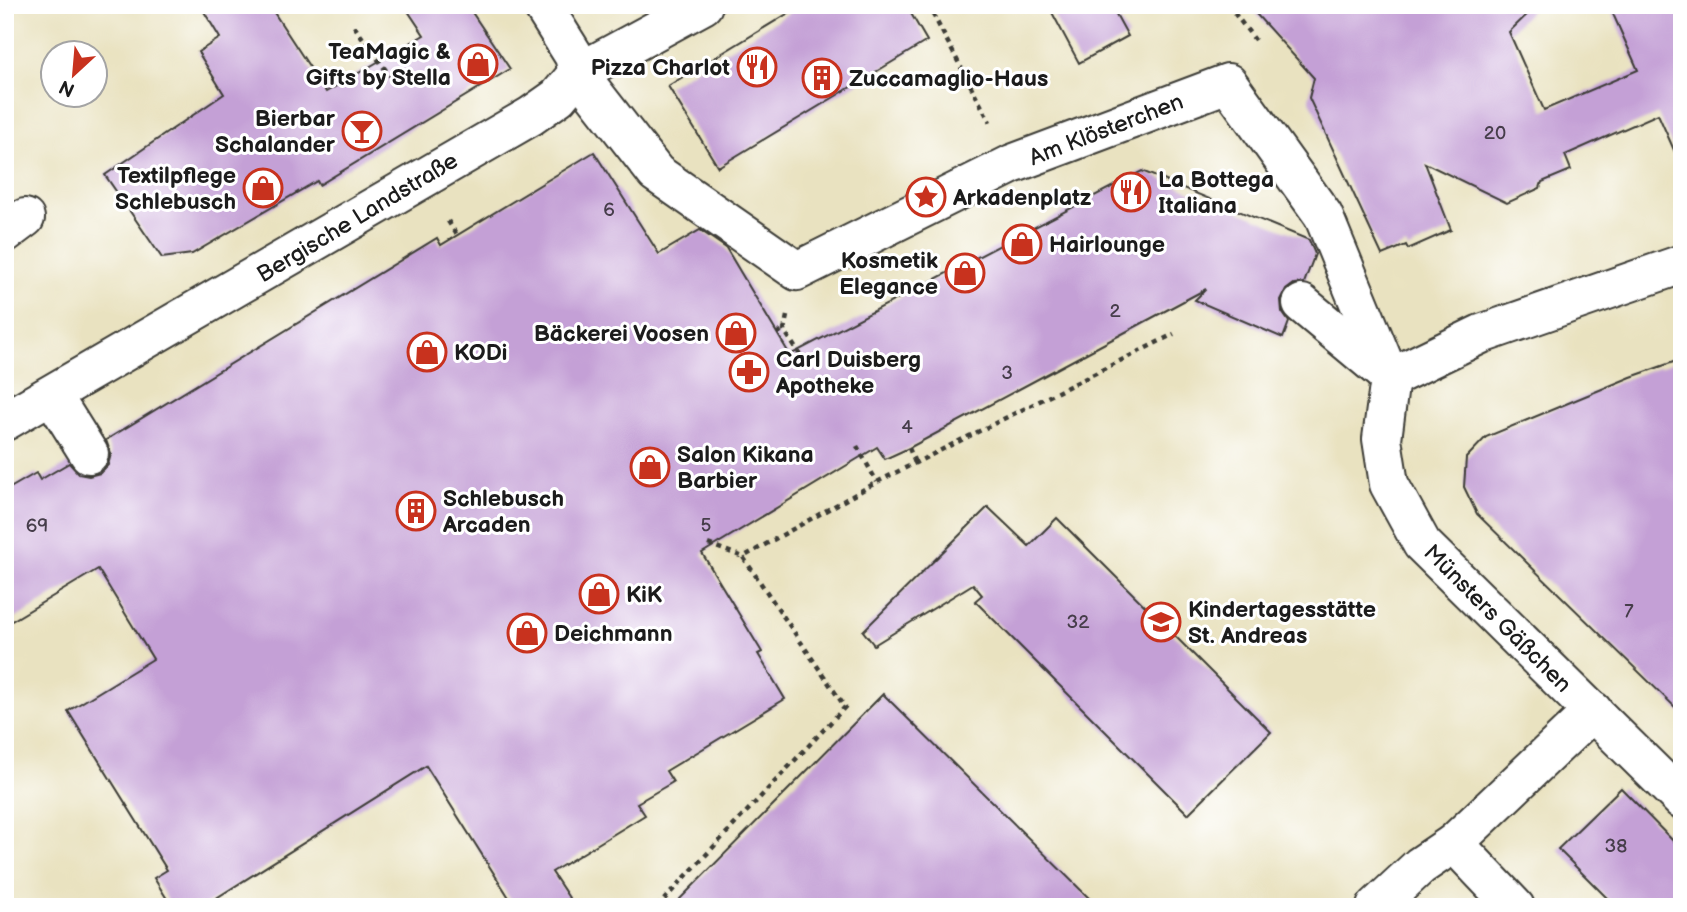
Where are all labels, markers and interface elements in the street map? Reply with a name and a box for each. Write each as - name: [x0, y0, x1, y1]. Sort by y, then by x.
- north arrow: [38, 38, 108, 108]
- place label: TeaMagic & Gifts by Stella: [306, 38, 451, 92]
- shop icon: TeaMagic & Gifts by Stella: [457, 43, 499, 85]
- restaurant icon: Pizza Charlot: [736, 46, 778, 88]
- place label: Pizza Charlot: [591, 54, 730, 82]
- building icon: Zuccamaglio-Haus: [801, 57, 843, 99]
- place label: Zuccamaglio-Haus: [849, 65, 1048, 93]
- text: N: [56, 74, 79, 101]
- street label: Am Klösterchen: [1025, 88, 1187, 172]
- place label: Bierbar Schalander: [215, 105, 336, 159]
- bar icon: Bierbar Schalander: [341, 110, 383, 152]
- house number: 20: [1484, 122, 1506, 145]
- street label: Bergische Landstraße: [252, 147, 463, 289]
- place label: Textilpflege Schlebusch: [115, 162, 236, 216]
- place label: La Bottega Italiana: [1158, 166, 1274, 220]
- shop icon: Textilpflege Schlebusch: [242, 167, 284, 209]
- restaurant icon: La Bottega Italiana: [1110, 171, 1152, 213]
- place icon: Arkadenplatz: [905, 176, 947, 218]
- place label: Arkadenplatz: [952, 184, 1091, 212]
- house number: 6: [603, 199, 615, 222]
- shop icon: Hairlounge: [1001, 223, 1043, 265]
- place label: Hairlounge: [1049, 231, 1165, 259]
- place label: Kosmetik Elegance: [839, 247, 938, 301]
- shop icon: Kosmetik Elegance: [944, 252, 986, 294]
- house number: 2: [1109, 300, 1121, 323]
- shop icon: Bäckerei Voosen: [715, 312, 757, 354]
- place label: Bäckerei Voosen: [534, 320, 709, 348]
- shop icon: KODi: [406, 331, 448, 373]
- place label: KODi: [454, 339, 507, 367]
- place label: Carl Duisberg Apotheke: [775, 346, 921, 400]
- pharmacy icon: Carl Duisberg Apotheke: [728, 351, 770, 393]
- house number: 3: [1001, 362, 1013, 385]
- house number: 4: [901, 416, 913, 439]
- place label: Salon Kikana Barbier: [677, 441, 814, 495]
- shop icon: Salon Kikana Barbier: [629, 446, 671, 488]
- place label: Schlebusch Arcaden: [442, 485, 564, 539]
- building icon: Schlebusch Arcaden: [395, 490, 437, 532]
- house number: 5: [701, 514, 712, 537]
- house number: 69: [26, 515, 48, 538]
- street label: Münsters Gäßchen: [1417, 539, 1577, 699]
- shop icon: KiK: [578, 573, 620, 615]
- place label: KiK: [626, 581, 663, 609]
- place label: Kindertagesstätte St. Andreas: [1188, 596, 1376, 650]
- house number: 7: [1624, 600, 1634, 623]
- school or university icon: Kindertagesstätte St. Andreas: [1140, 601, 1182, 643]
- house number: 32: [1067, 611, 1090, 634]
- shop icon: Deichmann: [506, 612, 548, 654]
- place label: Deichmann: [554, 620, 673, 648]
- house number: 38: [1605, 835, 1627, 858]

